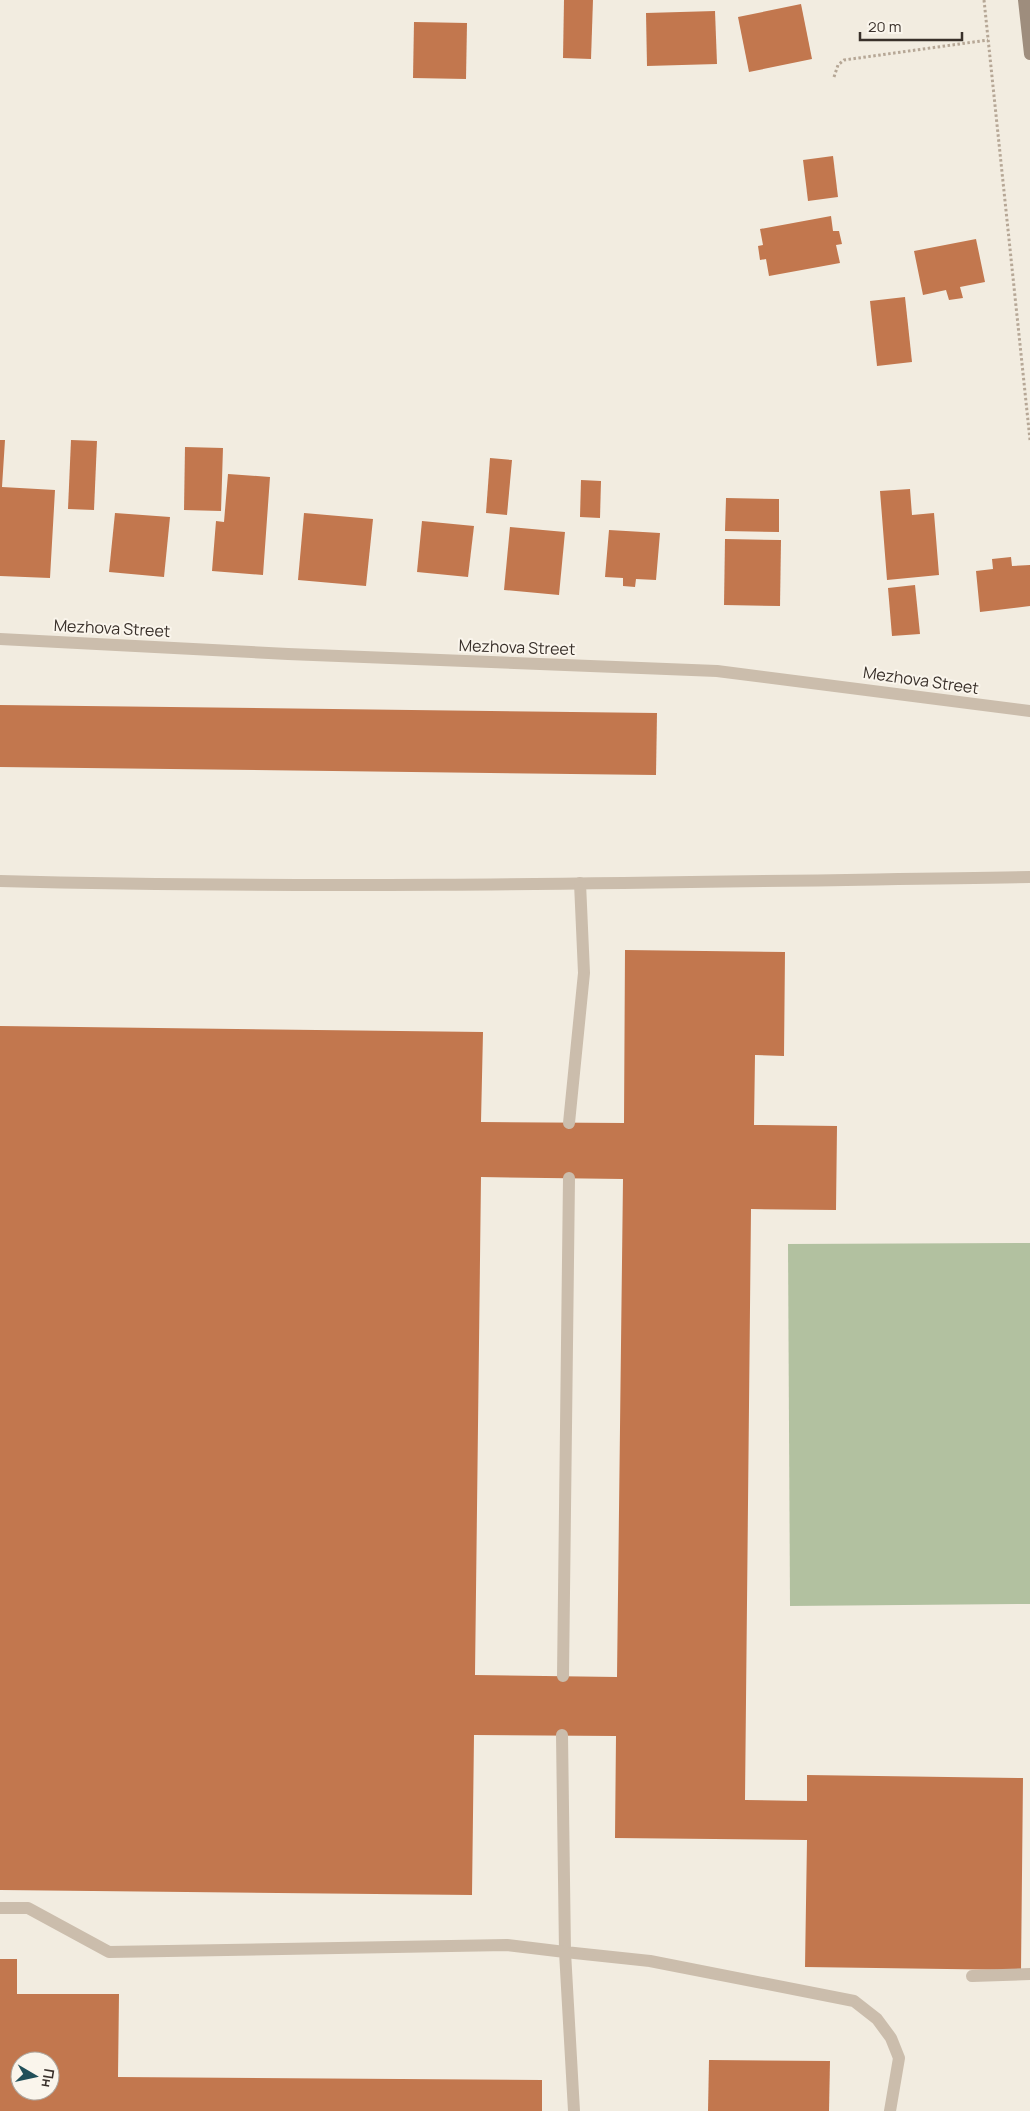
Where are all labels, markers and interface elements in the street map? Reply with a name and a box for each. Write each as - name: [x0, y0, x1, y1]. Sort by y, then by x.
- scale bar: [860, 10, 962, 42]
- text: 20 m: [868, 16, 901, 37]
- street label: Mezhova Street: [53, 614, 171, 642]
- street label: Mezhova Street: [458, 634, 576, 660]
- street label: Mezhova Street: [862, 661, 980, 699]
- north arrow: [10, 2051, 60, 2101]
- text: Пн: [37, 2067, 59, 2089]

